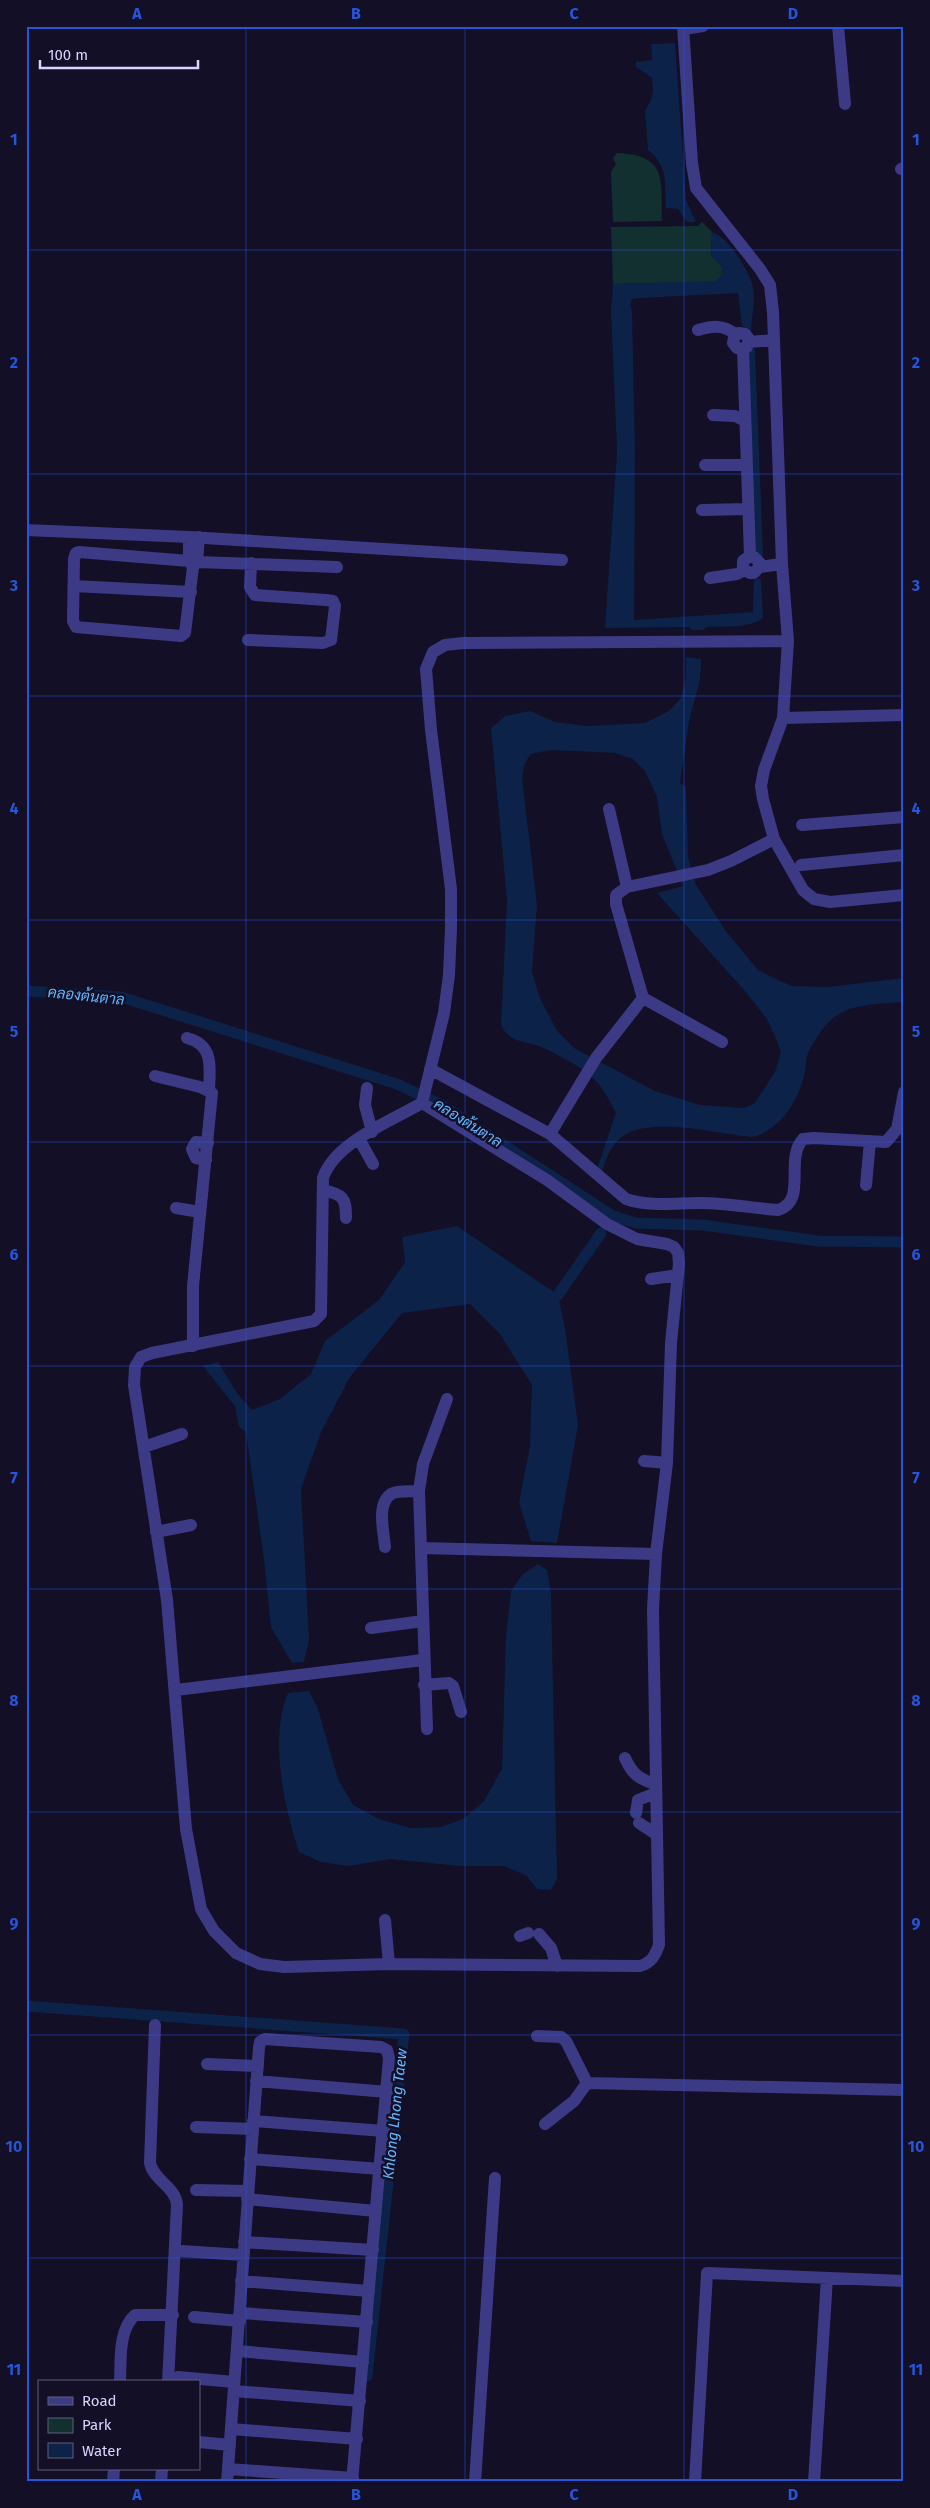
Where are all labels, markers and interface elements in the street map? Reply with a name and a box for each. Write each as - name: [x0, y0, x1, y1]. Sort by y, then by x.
- text: A: [131, 4, 142, 23]
- text: B: [351, 4, 361, 23]
- text: C: [569, 4, 579, 23]
- text: D: [788, 4, 798, 23]
- scale bar: [40, 38, 198, 70]
- text: 100 m: [48, 46, 88, 64]
- text: 1: [10, 130, 18, 149]
- text: 1: [912, 130, 920, 149]
- text: 2: [10, 353, 18, 372]
- text: 2: [912, 353, 920, 372]
- text: 3: [9, 576, 18, 595]
- text: 3: [911, 576, 920, 595]
- text: 4: [9, 799, 19, 818]
- text: 4: [911, 799, 921, 818]
- water label: คลองต้นตาล: [47, 982, 126, 1009]
- text: 5: [10, 1022, 19, 1041]
- text: 5: [912, 1022, 921, 1041]
- water label: คลองต้นตาล: [431, 1094, 506, 1151]
- text: 6: [9, 1245, 19, 1264]
- text: 6: [911, 1245, 921, 1264]
- text: 7: [10, 1468, 18, 1487]
- text: 7: [912, 1468, 920, 1487]
- text: 8: [9, 1691, 19, 1710]
- text: 8: [911, 1691, 921, 1710]
- text: 9: [10, 1914, 19, 1933]
- text: 9: [912, 1914, 921, 1933]
- water label: Khlong Lhong Taew: [379, 2047, 411, 2180]
- text: 10: [6, 2137, 22, 2156]
- text: 10: [908, 2137, 924, 2156]
- text: 11: [7, 2360, 21, 2379]
- text: 11: [909, 2360, 923, 2379]
- legend: [38, 2380, 200, 2470]
- text: Road: [82, 2392, 117, 2410]
- text: Park: [82, 2416, 112, 2434]
- text: Water: [82, 2442, 121, 2460]
- text: A: [131, 2485, 142, 2504]
- text: B: [351, 2485, 361, 2504]
- text: C: [569, 2485, 579, 2504]
- text: D: [788, 2485, 798, 2504]

